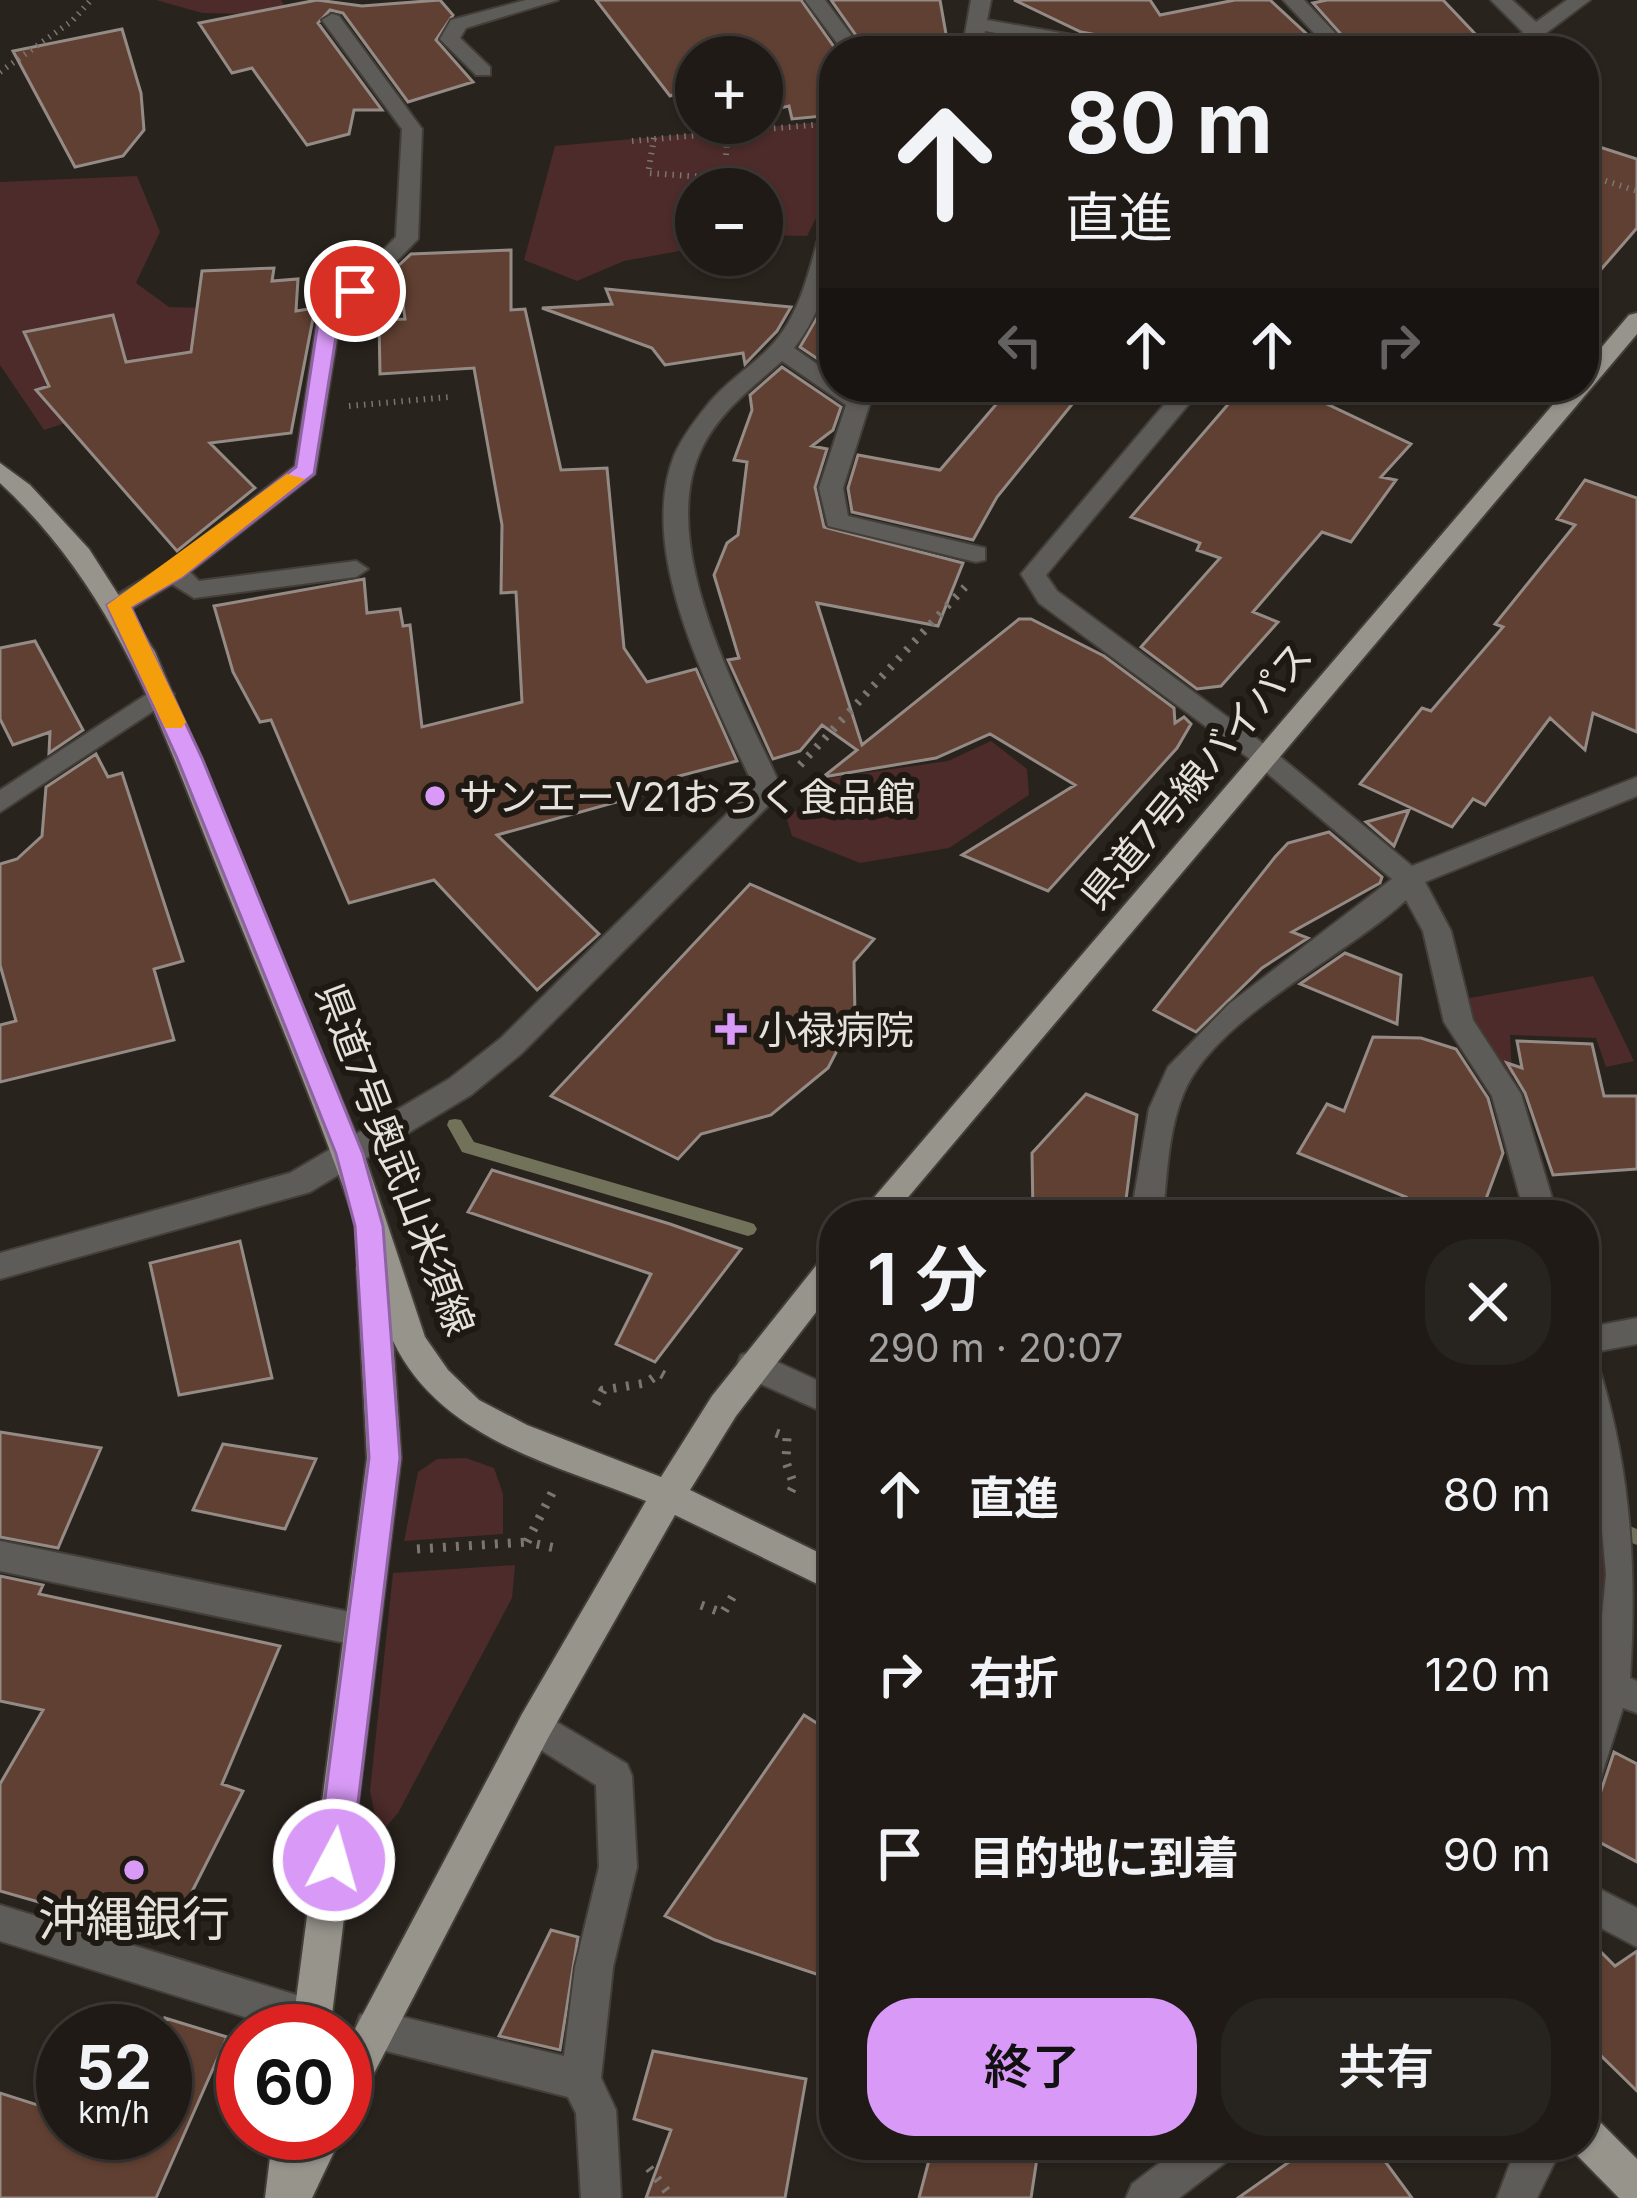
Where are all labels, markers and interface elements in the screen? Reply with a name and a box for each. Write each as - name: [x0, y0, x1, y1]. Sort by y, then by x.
- map controls: [675, 36, 783, 276]
- button: +: [675, 36, 783, 144]
- text: 80 m: [1065, 72, 1273, 173]
- icon: ahead: [867, 84, 1023, 240]
- button: −: [675, 168, 783, 276]
- text: 直進: [1065, 185, 1173, 250]
- pin: [304, 240, 406, 342]
- icon: arrive: [322, 258, 388, 324]
- icon: left: [987, 312, 1053, 378]
- icon: ahead: [1113, 312, 1179, 378]
- icon: ahead: [1239, 312, 1305, 378]
- icon: right: [1365, 312, 1431, 378]
- street label: 県道7号線バイパス: [1071, 632, 1321, 918]
- place label: サンエーV21おろく食品館: [459, 773, 916, 820]
- marker: サンエーV21おろく食品館: [422, 783, 448, 809]
- street label: 県道7号奥武山米須線: [307, 976, 485, 1342]
- place label: 小禄病院: [758, 1006, 914, 1053]
- marker: 小禄病院: [715, 1013, 747, 1045]
- text: 1 分: [867, 1235, 988, 1322]
- button: close: [1425, 1239, 1551, 1365]
- text: 290 m · 20:07: [867, 1324, 1123, 1371]
- icon: ahead: [867, 1461, 933, 1527]
- text: 80 m: [1443, 1467, 1551, 1522]
- text: 直進: [969, 1470, 1059, 1525]
- icon: right: [867, 1641, 933, 1707]
- text: 120 m: [1425, 1647, 1551, 1702]
- text: 右折: [969, 1650, 1059, 1705]
- position arrow: [271, 1797, 397, 1923]
- icon: arrive: [867, 1821, 933, 1887]
- text: 90 m: [1443, 1827, 1551, 1882]
- text: 目的地に到着: [969, 1830, 1239, 1885]
- marker: 沖縄銀行: [121, 1857, 147, 1883]
- place label: 沖縄銀行: [38, 1889, 230, 1948]
- button: 終了: [867, 1998, 1197, 2136]
- button: 共有: [1221, 1998, 1551, 2136]
- speed limit sign: 60: [216, 2004, 372, 2160]
- text: 52: [76, 2031, 152, 2103]
- text: km/h: [78, 2094, 150, 2130]

